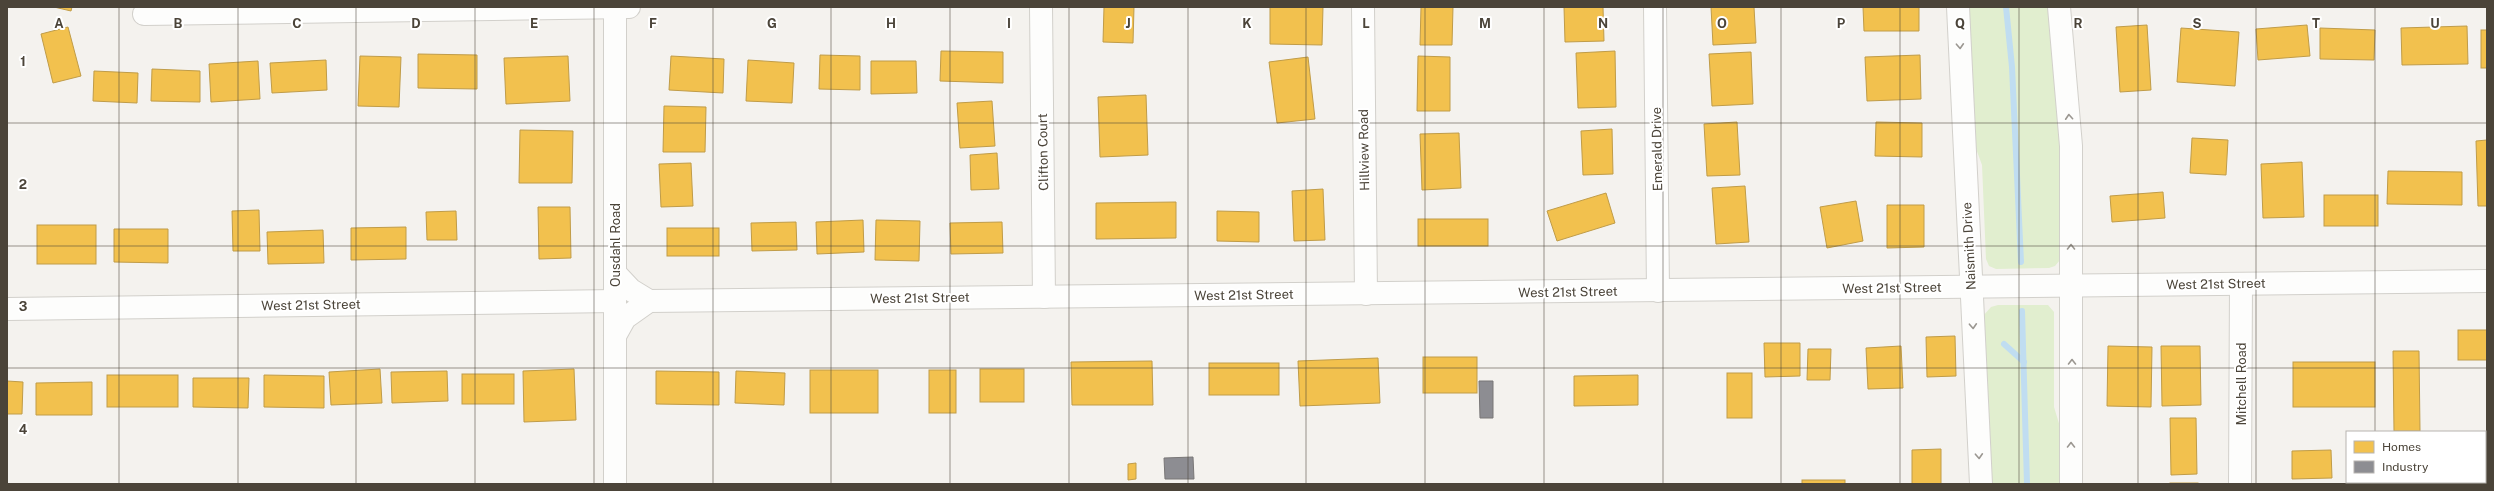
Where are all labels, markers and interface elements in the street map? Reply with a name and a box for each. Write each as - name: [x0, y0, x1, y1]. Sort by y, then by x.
- text: A: [54, 16, 64, 31]
- text: B: [174, 16, 183, 31]
- text: C: [292, 16, 302, 31]
- text: D: [411, 16, 421, 31]
- text: E: [530, 16, 538, 31]
- text: F: [649, 16, 657, 31]
- text: G: [767, 16, 777, 31]
- text: H: [886, 16, 896, 31]
- text: I: [1007, 16, 1011, 31]
- text: J: [1125, 16, 1131, 31]
- text: K: [1242, 16, 1252, 31]
- text: L: [1362, 16, 1370, 31]
- text: M: [1479, 16, 1491, 31]
- text: N: [1598, 16, 1608, 31]
- text: O: [1717, 16, 1727, 31]
- text: P: [1837, 16, 1846, 31]
- text: Q: [1955, 16, 1965, 31]
- text: R: [2073, 16, 2083, 31]
- text: S: [2193, 16, 2202, 31]
- text: T: [2312, 16, 2320, 31]
- text: U: [2430, 16, 2440, 31]
- one-way arrow: [1956, 43, 1965, 49]
- text: 1: [20, 54, 26, 69]
- street label: Emerald Drive: [1649, 107, 1665, 191]
- street label: Hillview Road: [1356, 109, 1372, 191]
- street label: Clifton Court: [1035, 113, 1051, 191]
- one-way arrow: [2064, 114, 2073, 120]
- text: 2: [19, 177, 27, 192]
- street label: Naismith Drive: [1959, 202, 1979, 290]
- street label: Ousdahl Road: [608, 203, 623, 287]
- one-way arrow: [2067, 244, 2075, 250]
- street label: West 21st Street: [2166, 276, 2266, 292]
- street label: West 21st Street: [1842, 280, 1942, 296]
- street label: West 21st Street: [1518, 284, 1618, 300]
- street label: West 21st Street: [1194, 287, 1294, 303]
- street label: West 21st Street: [870, 290, 970, 306]
- street label: West 21st Street: [261, 297, 361, 313]
- text: 3: [19, 299, 28, 314]
- one-way arrow: [1969, 323, 1978, 329]
- street label: Mitchell Road: [2234, 342, 2249, 426]
- one-way arrow: [2068, 359, 2076, 365]
- text: 4: [19, 422, 28, 437]
- legend: [2346, 431, 2486, 483]
- text: Homes: [2382, 440, 2421, 454]
- one-way arrow: [2067, 442, 2075, 448]
- one-way arrow: [1975, 453, 1984, 459]
- text: Industry: [2382, 460, 2429, 474]

